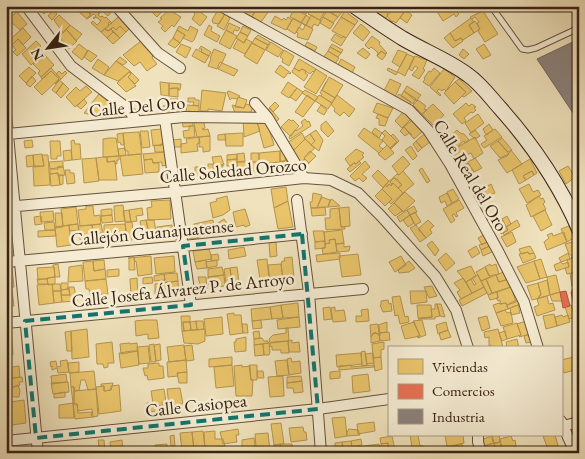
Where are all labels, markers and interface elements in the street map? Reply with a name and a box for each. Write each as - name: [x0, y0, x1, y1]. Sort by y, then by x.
- north arrow: [22, 22, 72, 72]
- text: N: [26, 45, 47, 64]
- street label: Calle Del Oro: [88, 90, 186, 122]
- street label: Calle Real del Oro: [428, 115, 514, 235]
- street label: Calle Soledad Orozco: [159, 152, 308, 188]
- street label: Callejón Guanajuatense: [69, 213, 235, 251]
- street label: Calle Josefa Álvarez P. de Arroyo: [71, 266, 295, 312]
- legend: [388, 346, 562, 436]
- text: Viviendas: [432, 357, 488, 376]
- text: Comercios: [432, 381, 495, 400]
- street label: Calle Casiopea: [144, 388, 249, 422]
- text: Industria: [432, 407, 485, 426]

